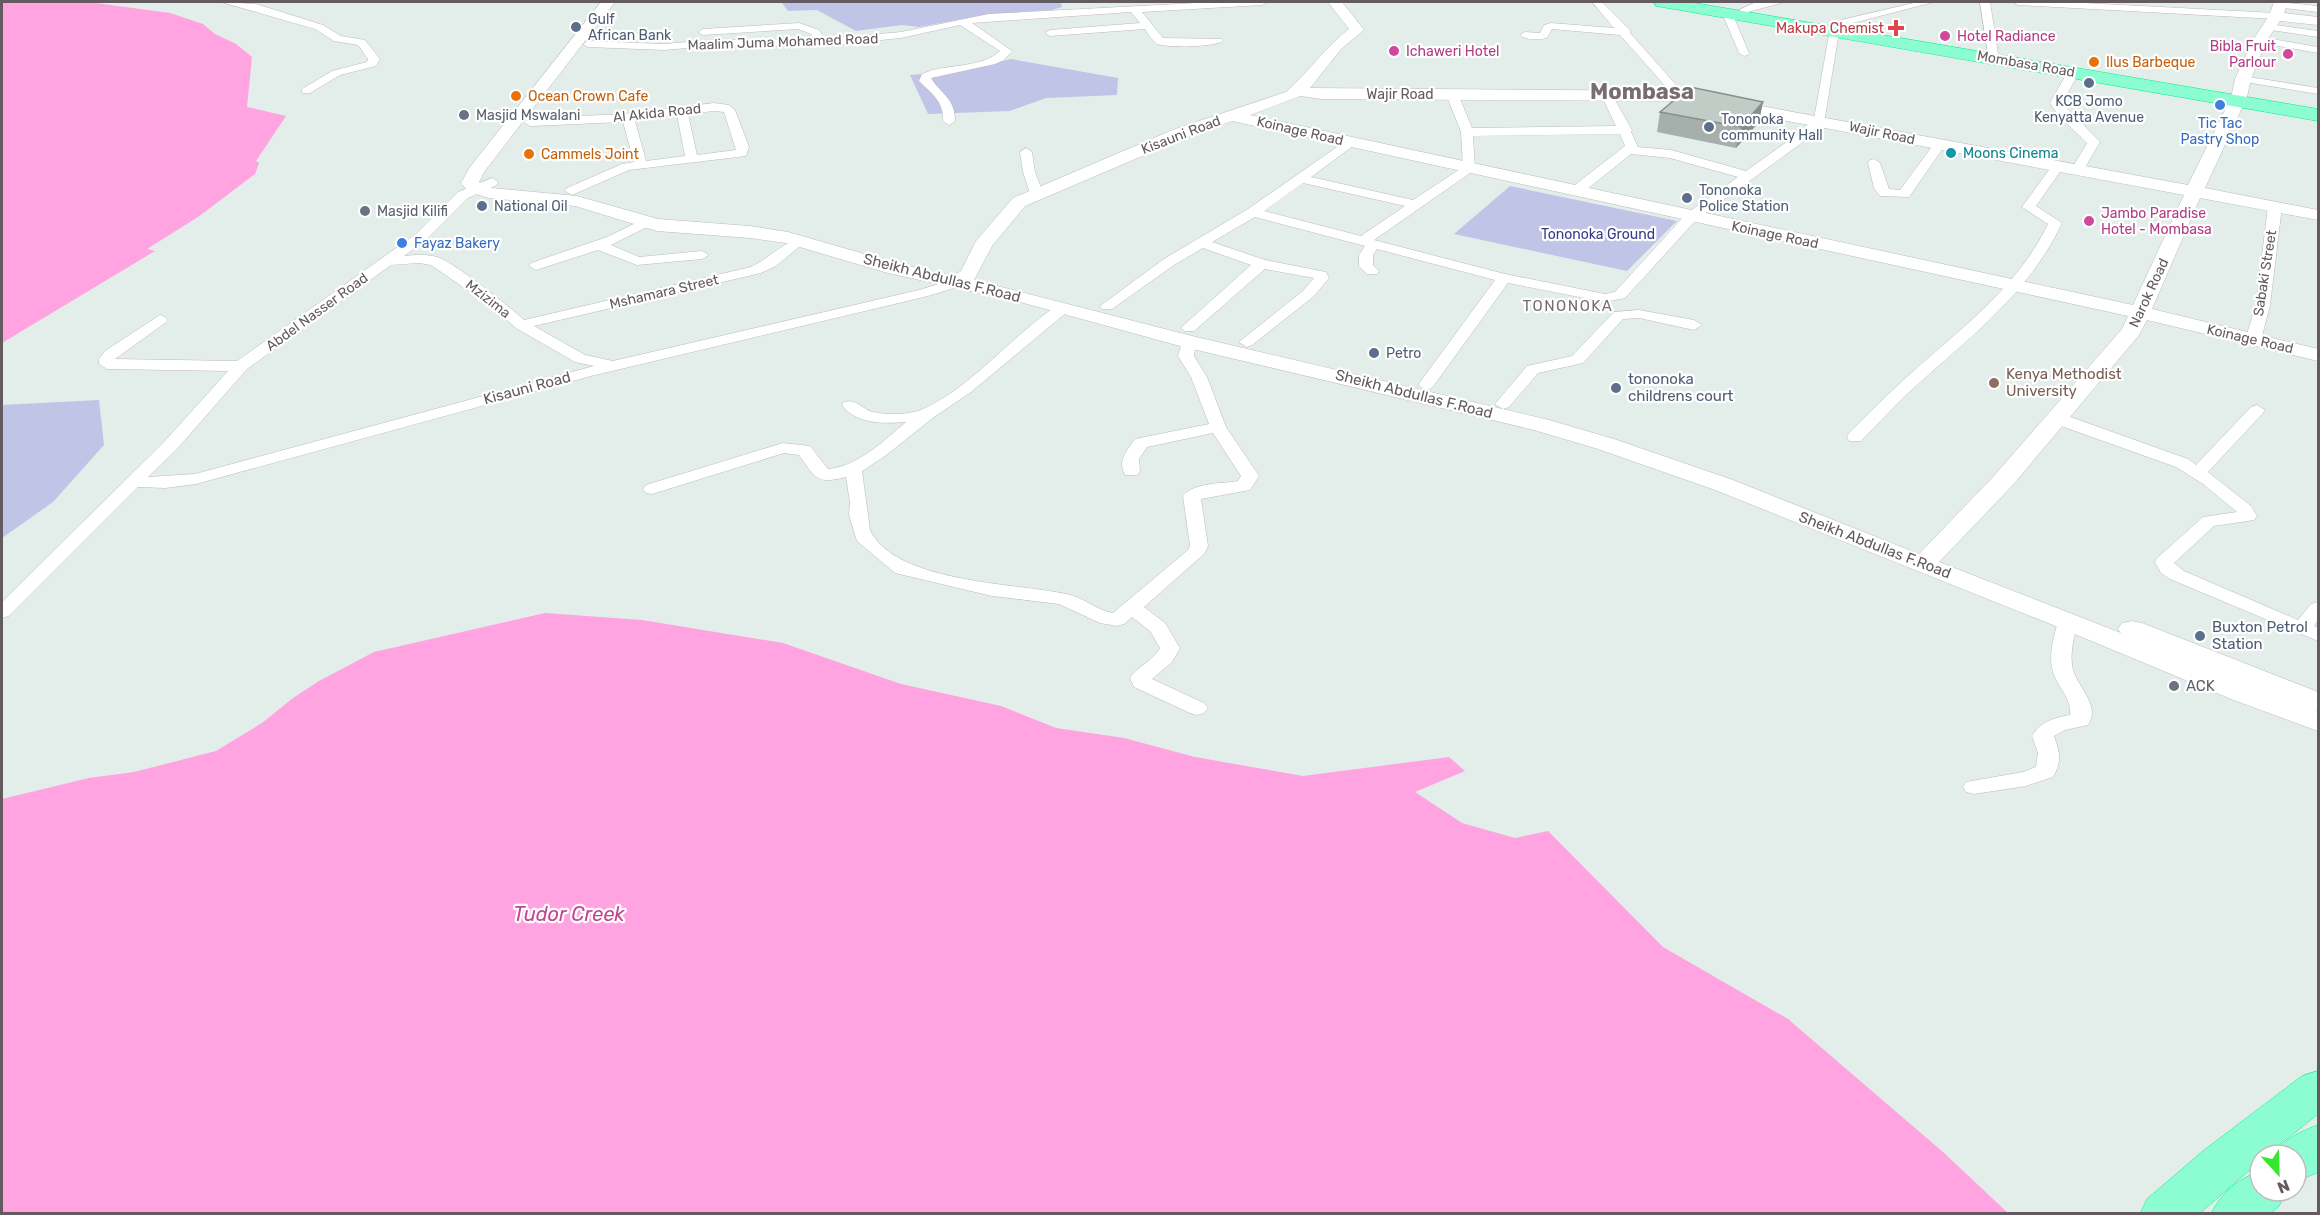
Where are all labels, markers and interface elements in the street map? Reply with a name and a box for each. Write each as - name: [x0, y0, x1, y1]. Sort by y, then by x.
- place label: Gulf African Bank: [588, 11, 672, 44]
- marker: Gulf African Bank: [569, 20, 583, 34]
- place label: Makupa Chemist: [1776, 20, 1885, 37]
- marker: Makupa Chemist: [1889, 21, 1903, 35]
- place label: Hotel Radiance: [1957, 28, 2056, 45]
- marker: Hotel Radiance: [1938, 29, 1952, 43]
- street label: Maalim Juma Mohamed Road: [687, 30, 879, 54]
- place label: Bibla Fruit Parlour: [2210, 38, 2277, 71]
- place label: Ichaweri Hotel: [1406, 43, 1499, 60]
- marker: Ichaweri Hotel: [1387, 44, 1401, 58]
- street label: Mombasa Road: [1976, 47, 2076, 81]
- marker: Bibla Fruit Parlour: [2281, 47, 2295, 61]
- place label: Ilus Barbeque: [2106, 54, 2196, 71]
- marker: Ilus Barbeque: [2087, 55, 2101, 69]
- marker: KCB Jomo Kenyatta Avenue: [2082, 76, 2096, 90]
- district label: Mombasa: [1590, 78, 1694, 105]
- street label: Wajir Road: [1366, 86, 1434, 103]
- place label: Ocean Crown Cafe: [528, 88, 648, 105]
- marker: Ocean Crown Cafe: [509, 89, 523, 103]
- place label: KCB Jomo Kenyatta Avenue: [2034, 93, 2144, 126]
- marker: Tic Tac Pastry Shop: [2213, 98, 2227, 112]
- street label: Al Akida Road: [612, 100, 702, 126]
- place label: Masjid Mswalani: [476, 107, 581, 124]
- marker: Masjid Mswalani: [457, 108, 471, 122]
- place label: Tononoka community Hall: [1721, 111, 1823, 144]
- street label: Kisauni Road: [1139, 112, 1223, 158]
- street label: Koinage Road: [1255, 113, 1345, 149]
- place label: Tic Tac Pastry Shop: [2181, 115, 2259, 148]
- street label: Wajir Road: [1847, 118, 1917, 148]
- marker: Tononoka community Hall: [1702, 120, 1716, 134]
- place label: Moons Cinema: [1963, 145, 2058, 162]
- place label: Cammels Joint: [541, 146, 639, 163]
- marker: Moons Cinema: [1944, 146, 1958, 160]
- marker: Cammels Joint: [522, 147, 536, 161]
- place label: Tononoka Police Station: [1699, 182, 1789, 215]
- marker: Tononoka Police Station: [1680, 191, 1694, 205]
- place label: National Oil: [494, 198, 568, 215]
- marker: National Oil: [475, 199, 489, 213]
- place label: Masjid Kilifi: [377, 203, 448, 220]
- marker: Masjid Kilifi: [358, 204, 372, 218]
- place label: Jambo Paradise Hotel - Mombasa: [2101, 205, 2212, 238]
- marker: Jambo Paradise Hotel - Mombasa: [2082, 214, 2096, 228]
- street label: Koinage Road: [1730, 217, 1820, 253]
- park label: Tononoka Ground: [1541, 226, 1655, 243]
- street label: Sabaki Street: [2250, 228, 2280, 317]
- place label: Fayaz Bakery: [414, 235, 500, 252]
- marker: Fayaz Bakery: [395, 236, 409, 250]
- street label: Sheikh Abdullas F.Road: [861, 250, 1023, 306]
- street label: Narok Road: [2126, 256, 2172, 330]
- street label: Abdel Nasser Road: [263, 269, 371, 355]
- street label: Mshamara Street: [608, 271, 721, 313]
- street label: Mzizima: [462, 276, 514, 322]
- district label: TONONOKA: [1523, 297, 1613, 315]
- street label: Koinage Road: [2205, 321, 2295, 357]
- place label: Petro: [1386, 345, 1421, 362]
- marker: Petro: [1367, 346, 1381, 360]
- place label: Kenya Methodist University: [2006, 365, 2122, 400]
- street label: Sheikh Abdullas F.Road: [1333, 366, 1495, 422]
- street label: Kisauni Road: [481, 368, 573, 408]
- place label: tononoka childrens court: [1628, 370, 1734, 405]
- marker: Kenya Methodist University: [1987, 376, 2001, 390]
- marker: tononoka childrens court: [1609, 381, 1623, 395]
- street label: Sheikh Abdullas F.Road: [1796, 508, 1954, 582]
- place label: Buxton Petrol Station: [2212, 618, 2308, 653]
- marker: Buxton Petrol Station: [2193, 629, 2207, 643]
- place label: ACK: [2186, 677, 2215, 695]
- marker: ACK: [2167, 679, 2181, 693]
- water label: Tudor Creek: [513, 902, 625, 926]
- north arrow: [2248, 1143, 2308, 1203]
- text: N: [2275, 1175, 2292, 1197]

